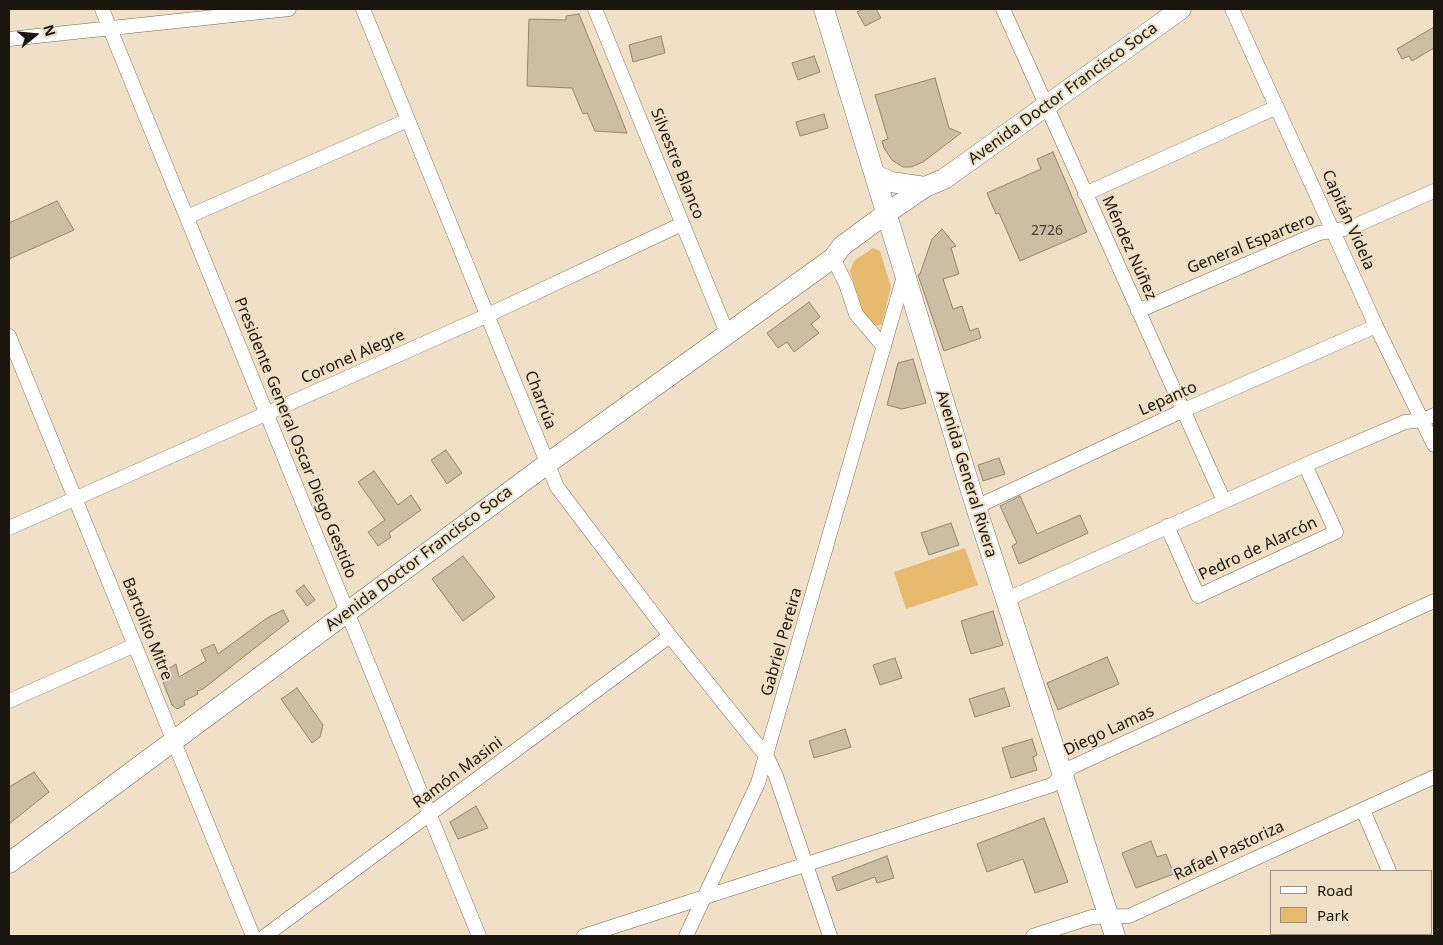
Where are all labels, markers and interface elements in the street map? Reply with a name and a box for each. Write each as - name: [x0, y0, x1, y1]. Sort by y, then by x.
- north arrow: [10, 10, 60, 60]
- street label: Avenida Doctor Francisco Soca: [965, 19, 1161, 169]
- text: N: [39, 22, 61, 39]
- street label: Silvestre Blanco: [646, 106, 708, 222]
- street label: Capitán Videla: [1317, 167, 1379, 273]
- street label: Méndez Núñez: [1097, 193, 1161, 303]
- street label: General Espartero: [1184, 210, 1318, 278]
- house number: 2726: [1031, 223, 1063, 239]
- street label: Presidente General Oscar Diego Gestido: [230, 295, 360, 581]
- street label: Coronel Alegre: [298, 326, 408, 388]
- street label: Charrúa: [520, 368, 560, 432]
- street label: Lepanto: [1136, 378, 1200, 420]
- street label: Avenida General Rivera: [931, 388, 1001, 560]
- street label: Avenida Doctor Francisco Soca: [322, 482, 516, 636]
- street label: Pedro de Alarcón: [1196, 513, 1320, 585]
- street label: Bartolito Mitre: [118, 575, 176, 683]
- street label: Gabriel Pereira: [757, 586, 807, 698]
- street label: Diego Lamas: [1061, 702, 1157, 760]
- street label: Ramón Masini: [410, 733, 506, 813]
- street label: Rafael Pastoriza: [1171, 817, 1287, 885]
- legend: [1270, 870, 1433, 935]
- text: Road: [1317, 880, 1353, 900]
- text: Park: [1317, 905, 1349, 925]

